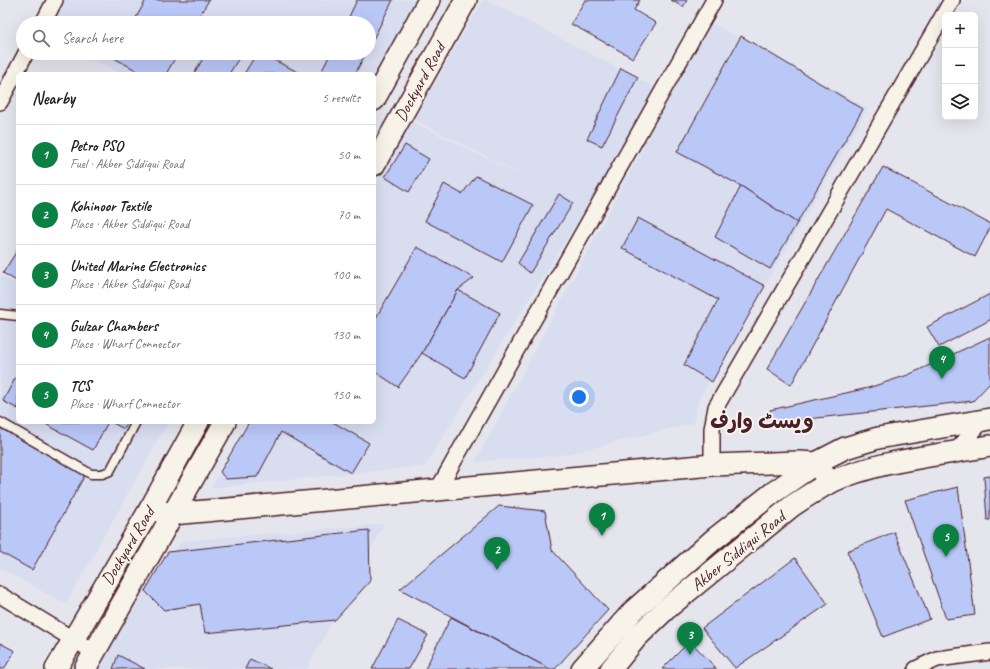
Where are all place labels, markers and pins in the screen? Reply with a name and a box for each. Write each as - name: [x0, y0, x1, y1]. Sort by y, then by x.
- pin: 4: [929, 346, 955, 379]
- pin: 1: [589, 503, 615, 536]
- pin: 5: [933, 524, 959, 557]
- pin: 2: [484, 537, 510, 570]
- pin: 3: [677, 622, 703, 655]

